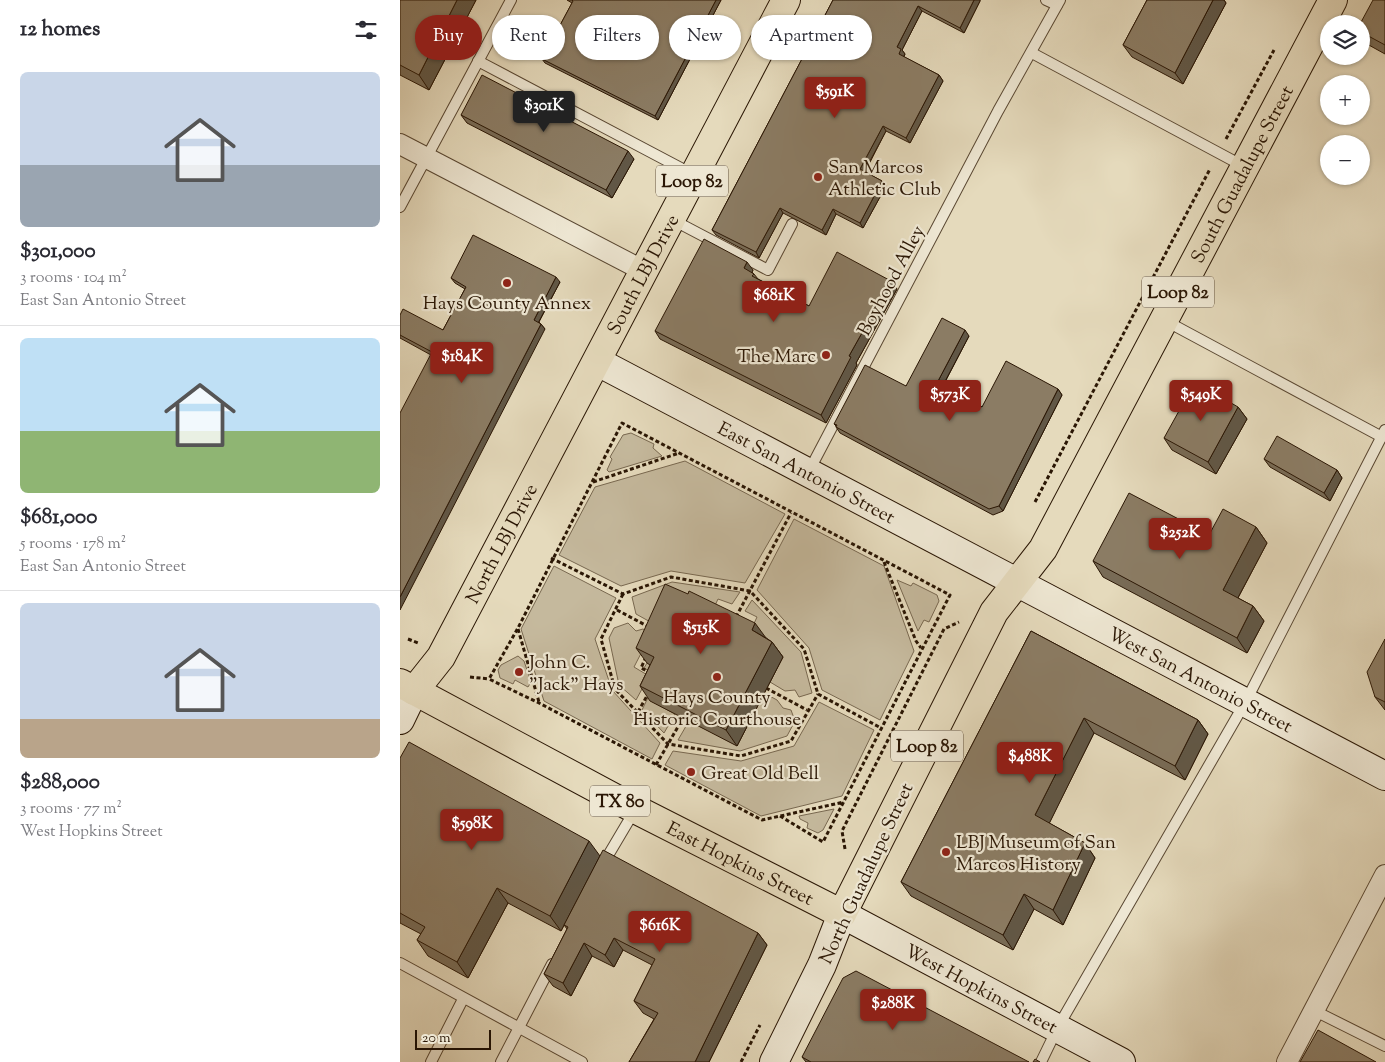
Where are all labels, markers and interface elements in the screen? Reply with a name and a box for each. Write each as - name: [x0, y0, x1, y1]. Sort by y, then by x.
- text: 12 homes: [20, 15, 100, 45]
- chip: Buy: [415, 15, 482, 60]
- chip: Rent: [492, 15, 565, 60]
- chip: Filters: [575, 15, 659, 60]
- chip: New: [669, 15, 741, 60]
- chip: Apartment: [751, 15, 872, 60]
- map controls: [1320, 15, 1370, 185]
- button: layers: [1320, 15, 1370, 65]
- icon: filters: [352, 16, 380, 44]
- button: +: [1320, 75, 1370, 125]
- pin: $591K: [800, 76, 870, 119]
- text: $591K: [816, 81, 854, 104]
- street label: South Guadalupe Street: [1185, 81, 1302, 269]
- pin: $301K: [509, 90, 579, 133]
- text: $301K: [524, 95, 564, 118]
- icon: home: [155, 105, 245, 195]
- button: −: [1320, 135, 1370, 185]
- place label: San Marcos Athletic Club: [828, 155, 941, 204]
- road number: Loop 82: [656, 166, 728, 197]
- marker: San Marcos Athletic Club: [812, 171, 824, 183]
- street label: South LBJ Drive: [602, 210, 687, 340]
- street label: Boyhood Alley: [852, 221, 933, 341]
- text: $301,000: [20, 237, 96, 267]
- text: 3 rooms · 104 m²: [20, 267, 127, 290]
- road number: Loop 82: [1142, 276, 1214, 308]
- marker: Hays County Annex: [501, 277, 513, 289]
- pin: $681K: [739, 280, 809, 323]
- text: $681K: [753, 285, 795, 308]
- text: East San Antonio Street: [20, 290, 186, 313]
- place label: Hays County Annex: [423, 291, 591, 318]
- pin: $184K: [427, 342, 497, 384]
- place label: The Marc: [737, 344, 816, 371]
- text: $184K: [441, 346, 483, 369]
- marker: The Marc: [820, 349, 832, 361]
- icon: home: [155, 370, 245, 460]
- pin: $573K: [915, 380, 985, 422]
- pin: $549K: [1166, 380, 1236, 422]
- text: $573K: [930, 384, 970, 407]
- text: $549K: [1180, 384, 1222, 407]
- street label: East San Antonio Street: [712, 416, 900, 532]
- street label: North LBJ Drive: [460, 479, 546, 609]
- text: $681,000: [20, 503, 97, 533]
- pin: $252K: [1145, 518, 1215, 560]
- text: $252K: [1160, 522, 1200, 545]
- text: 5 rooms · 178 m²: [20, 533, 126, 556]
- text: East San Antonio Street: [20, 556, 186, 579]
- pin: $515K: [666, 612, 736, 655]
- text: $515K: [683, 617, 719, 640]
- street label: West San Antonio Street: [1103, 622, 1297, 741]
- icon: home: [155, 635, 245, 725]
- place label: John C. "Jack" Hays: [528, 650, 623, 699]
- marker: John C. "Jack" Hays: [513, 666, 525, 678]
- marker: Hays County Historic Courthouse: [711, 671, 723, 683]
- place label: Hays County Historic Courthouse: [633, 685, 801, 734]
- road number: Loop 82: [891, 730, 963, 761]
- pin: $488K: [995, 742, 1065, 784]
- text: $488K: [1008, 746, 1052, 769]
- place label: Great Old Bell: [701, 761, 819, 788]
- marker: Great Old Bell: [685, 766, 697, 778]
- text: $288,000: [20, 768, 100, 798]
- street label: North Guadalupe Street: [813, 779, 921, 969]
- road number: TX 80: [590, 786, 650, 816]
- text: 3 rooms · 77 m²: [20, 798, 122, 821]
- pin: $598K: [437, 808, 507, 851]
- text: $598K: [451, 813, 493, 836]
- street label: East Hopkins Street: [661, 816, 818, 914]
- text: West Hopkins Street: [20, 821, 163, 844]
- place label: LBJ Museum of San Marcos History: [956, 830, 1116, 879]
- marker: LBJ Museum of San Marcos History: [940, 846, 952, 858]
- pin: $616K: [625, 910, 695, 953]
- text: $616K: [639, 915, 681, 938]
- street label: West Hopkins Street: [899, 939, 1062, 1042]
- pin: $288K: [858, 988, 928, 1031]
- text: $288K: [871, 993, 915, 1016]
- scale bar: [415, 1027, 491, 1050]
- text: 20 m: [422, 1029, 451, 1049]

